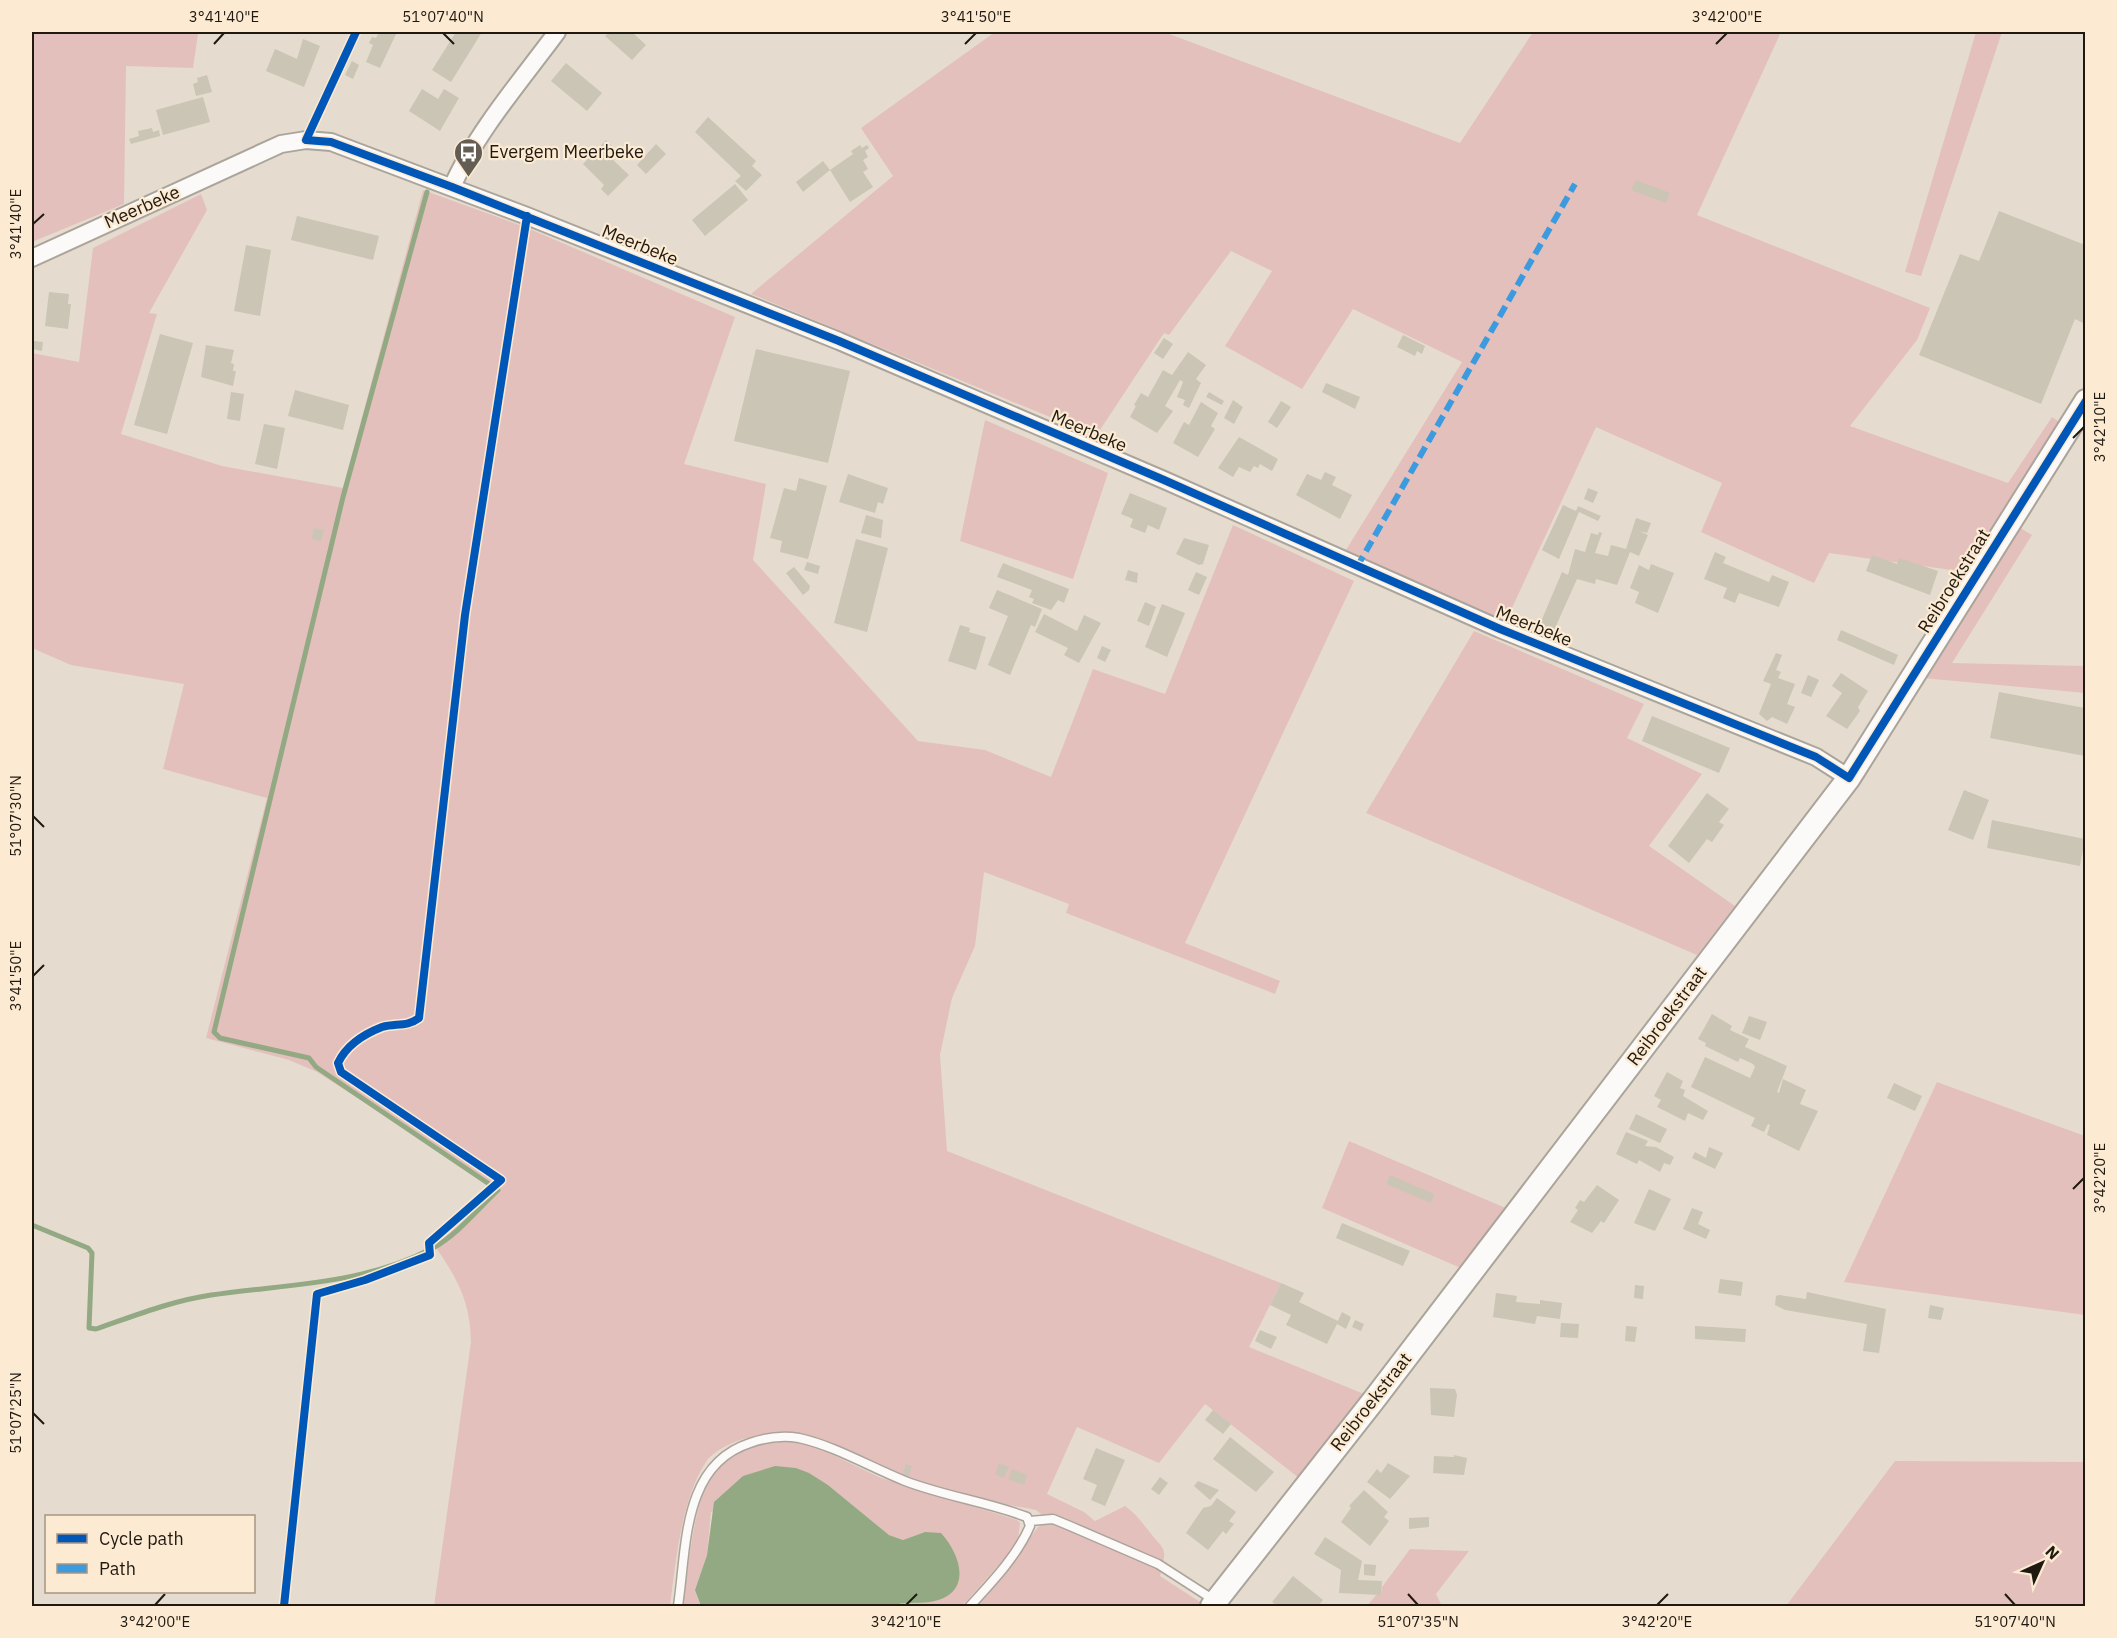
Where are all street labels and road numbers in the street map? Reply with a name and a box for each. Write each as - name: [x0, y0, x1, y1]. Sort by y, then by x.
- street label: Meerbeke: [100, 180, 183, 233]
- street label: Meerbeke: [599, 219, 682, 270]
- street label: Meerbeke: [1048, 404, 1131, 457]
- street label: Reibroekstraat: [1912, 524, 1995, 637]
- street label: Meerbeke: [1493, 600, 1576, 651]
- street label: Reibroekstraat: [1622, 961, 1712, 1070]
- street label: Reibroekstraat: [1325, 1348, 1416, 1456]

